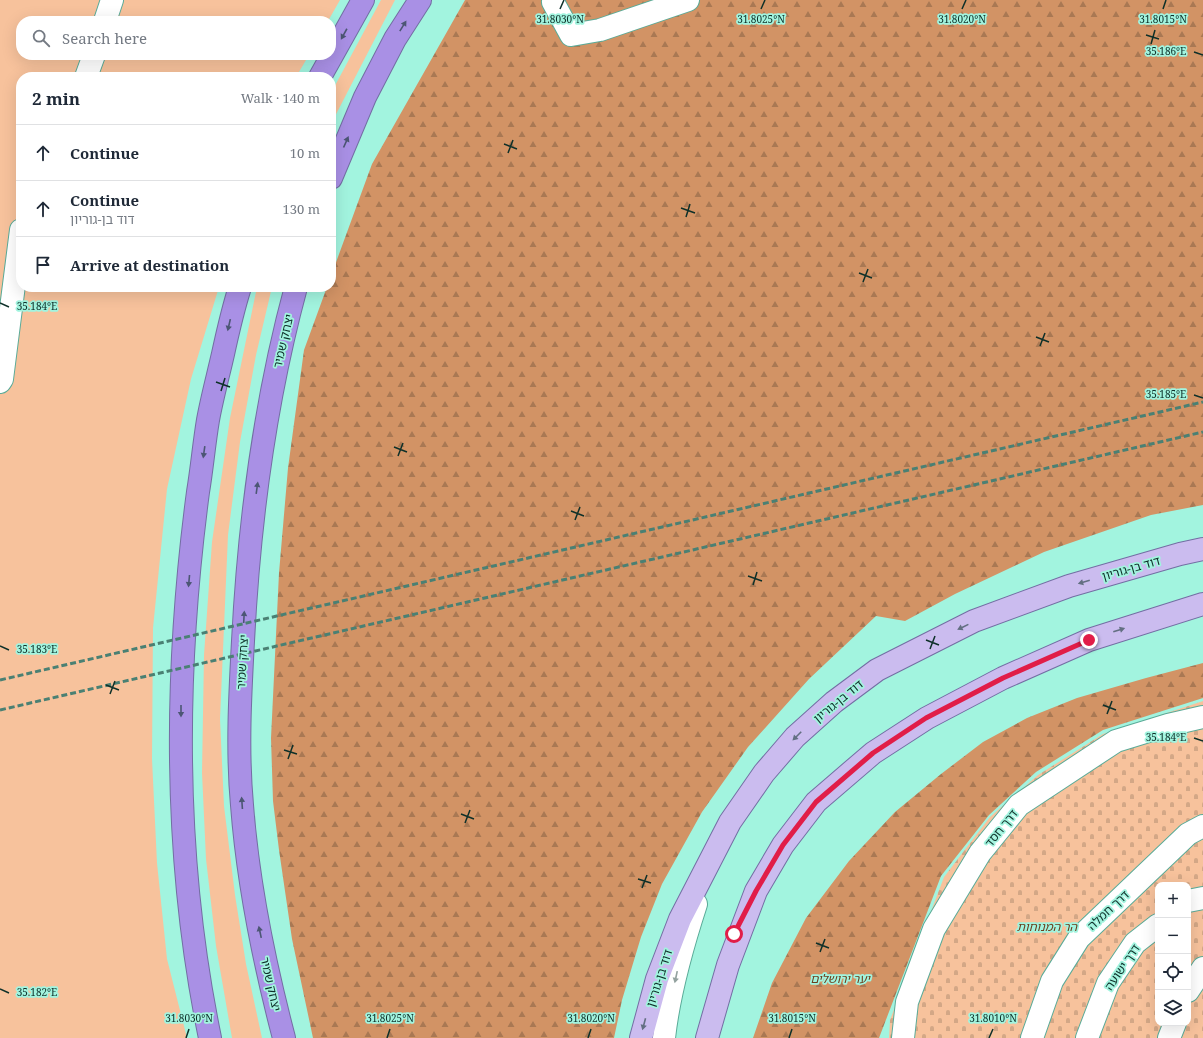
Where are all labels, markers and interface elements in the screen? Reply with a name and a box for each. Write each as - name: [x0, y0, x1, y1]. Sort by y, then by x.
- text: 31.8030°N: [536, 12, 584, 26]
- text: 31.8025°N: [737, 12, 785, 26]
- text: 31.8020°N: [938, 12, 986, 26]
- text: 31.8015°N: [1139, 12, 1187, 26]
- search box: [16, 16, 336, 60]
- one-way arrow: [400, 20, 407, 32]
- icon: search: [30, 27, 52, 49]
- text: Search here: [62, 28, 147, 48]
- one-way arrow: [341, 28, 348, 40]
- text: 35.186°E: [1146, 44, 1186, 58]
- text: 2 min: [32, 87, 80, 110]
- text: Walk · 140 m: [241, 89, 320, 107]
- one-way arrow: [343, 137, 349, 148]
- icon: ahead: [32, 142, 54, 164]
- text: Continue: [70, 143, 139, 163]
- text: 10 m: [290, 144, 320, 162]
- text: Continue: [70, 190, 139, 210]
- icon: ahead: [32, 198, 54, 220]
- text: 130 m: [283, 200, 320, 218]
- text: דוד בן-גוריון: [70, 210, 135, 228]
- icon: arrive: [32, 254, 54, 276]
- text: Arrive at destination: [70, 255, 229, 275]
- text: 35.184°E: [17, 299, 57, 313]
- street label: יצחק שמיר: [269, 312, 297, 370]
- one-way arrow: [226, 318, 232, 331]
- text: 35.185°E: [1146, 387, 1186, 401]
- one-way arrow: [201, 446, 207, 458]
- one-way arrow: [254, 482, 260, 494]
- street label: דוד בן-גוריון: [1100, 551, 1162, 584]
- one-way arrow: [185, 575, 192, 587]
- one-way arrow: [1078, 579, 1091, 585]
- one-way arrow: [241, 611, 248, 623]
- one-way arrow: [957, 624, 968, 630]
- one-way arrow: [1114, 627, 1126, 633]
- route end: [1080, 631, 1098, 649]
- street label: יצחק שמיר: [232, 634, 252, 690]
- text: 35.183°E: [17, 642, 57, 656]
- street label: דוד בן-גוריון: [809, 675, 867, 726]
- one-way arrow: [178, 705, 184, 718]
- text: 35.184°E: [1146, 730, 1186, 744]
- one-way arrow: [792, 731, 802, 741]
- one-way arrow: [238, 797, 245, 809]
- street label: דרך חסד: [981, 805, 1022, 850]
- map controls: [1155, 882, 1191, 1026]
- button: +: [1155, 882, 1191, 918]
- street label: דרך חמלה: [1083, 886, 1133, 934]
- park label: הר המנוחות: [1017, 918, 1079, 935]
- button: −: [1155, 918, 1191, 954]
- route start: [725, 925, 743, 943]
- one-way arrow: [256, 926, 262, 938]
- street label: דרך ישועה: [1100, 940, 1144, 993]
- street label: דוד בן-גוריון: [642, 947, 676, 1009]
- button: locate: [1155, 954, 1191, 990]
- street label: יצחק שמיר: [257, 955, 285, 1013]
- park label: יער ירושלים: [810, 970, 871, 987]
- one-way arrow: [672, 971, 678, 983]
- text: 35.182°E: [17, 985, 57, 999]
- button: layers: [1155, 990, 1191, 1026]
- text: 31.8030°N: [165, 1011, 213, 1025]
- text: 31.8025°N: [366, 1011, 414, 1025]
- text: 31.8020°N: [567, 1011, 615, 1025]
- text: 31.8015°N: [768, 1011, 816, 1025]
- text: 31.8010°N: [969, 1011, 1017, 1025]
- one-way arrow: [641, 1019, 647, 1031]

